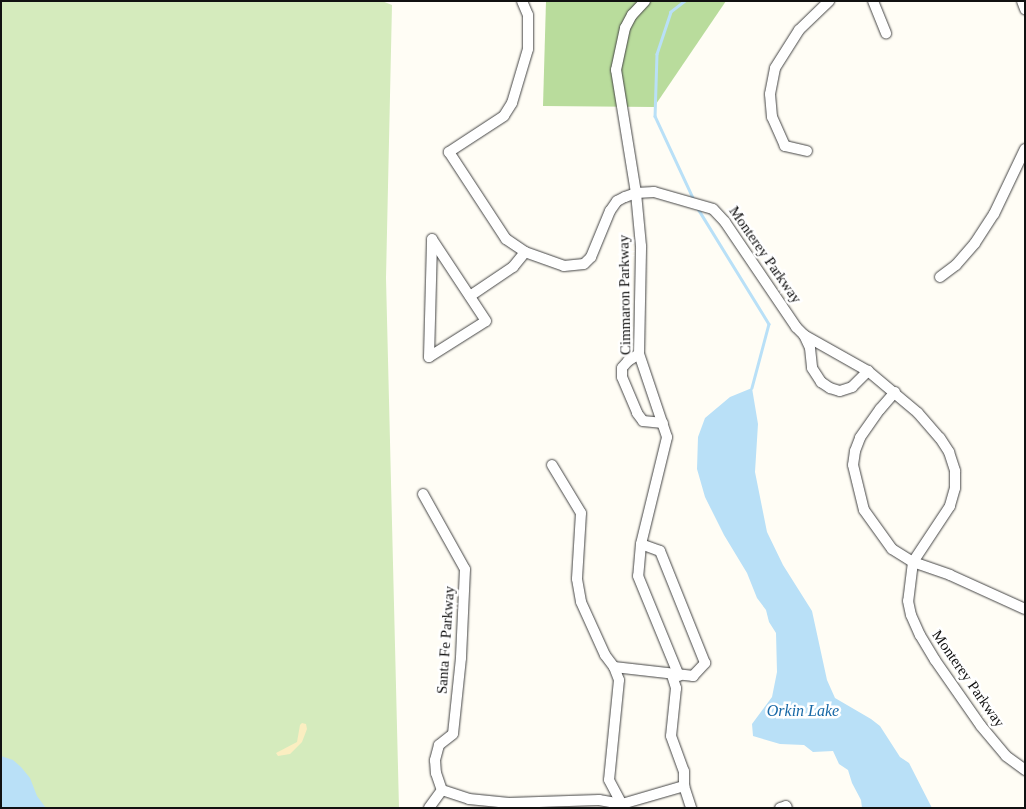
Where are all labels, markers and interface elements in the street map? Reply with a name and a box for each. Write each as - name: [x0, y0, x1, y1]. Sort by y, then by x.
- street label: Monterey Parkway: [725, 203, 805, 307]
- street label: Cimmaron Parkway: [615, 235, 635, 355]
- street label: Santa Fe Parkway: [433, 585, 459, 695]
- street label: Monterey Parkway: [928, 627, 1008, 731]
- water label: Orkin Lake: [767, 701, 839, 721]

